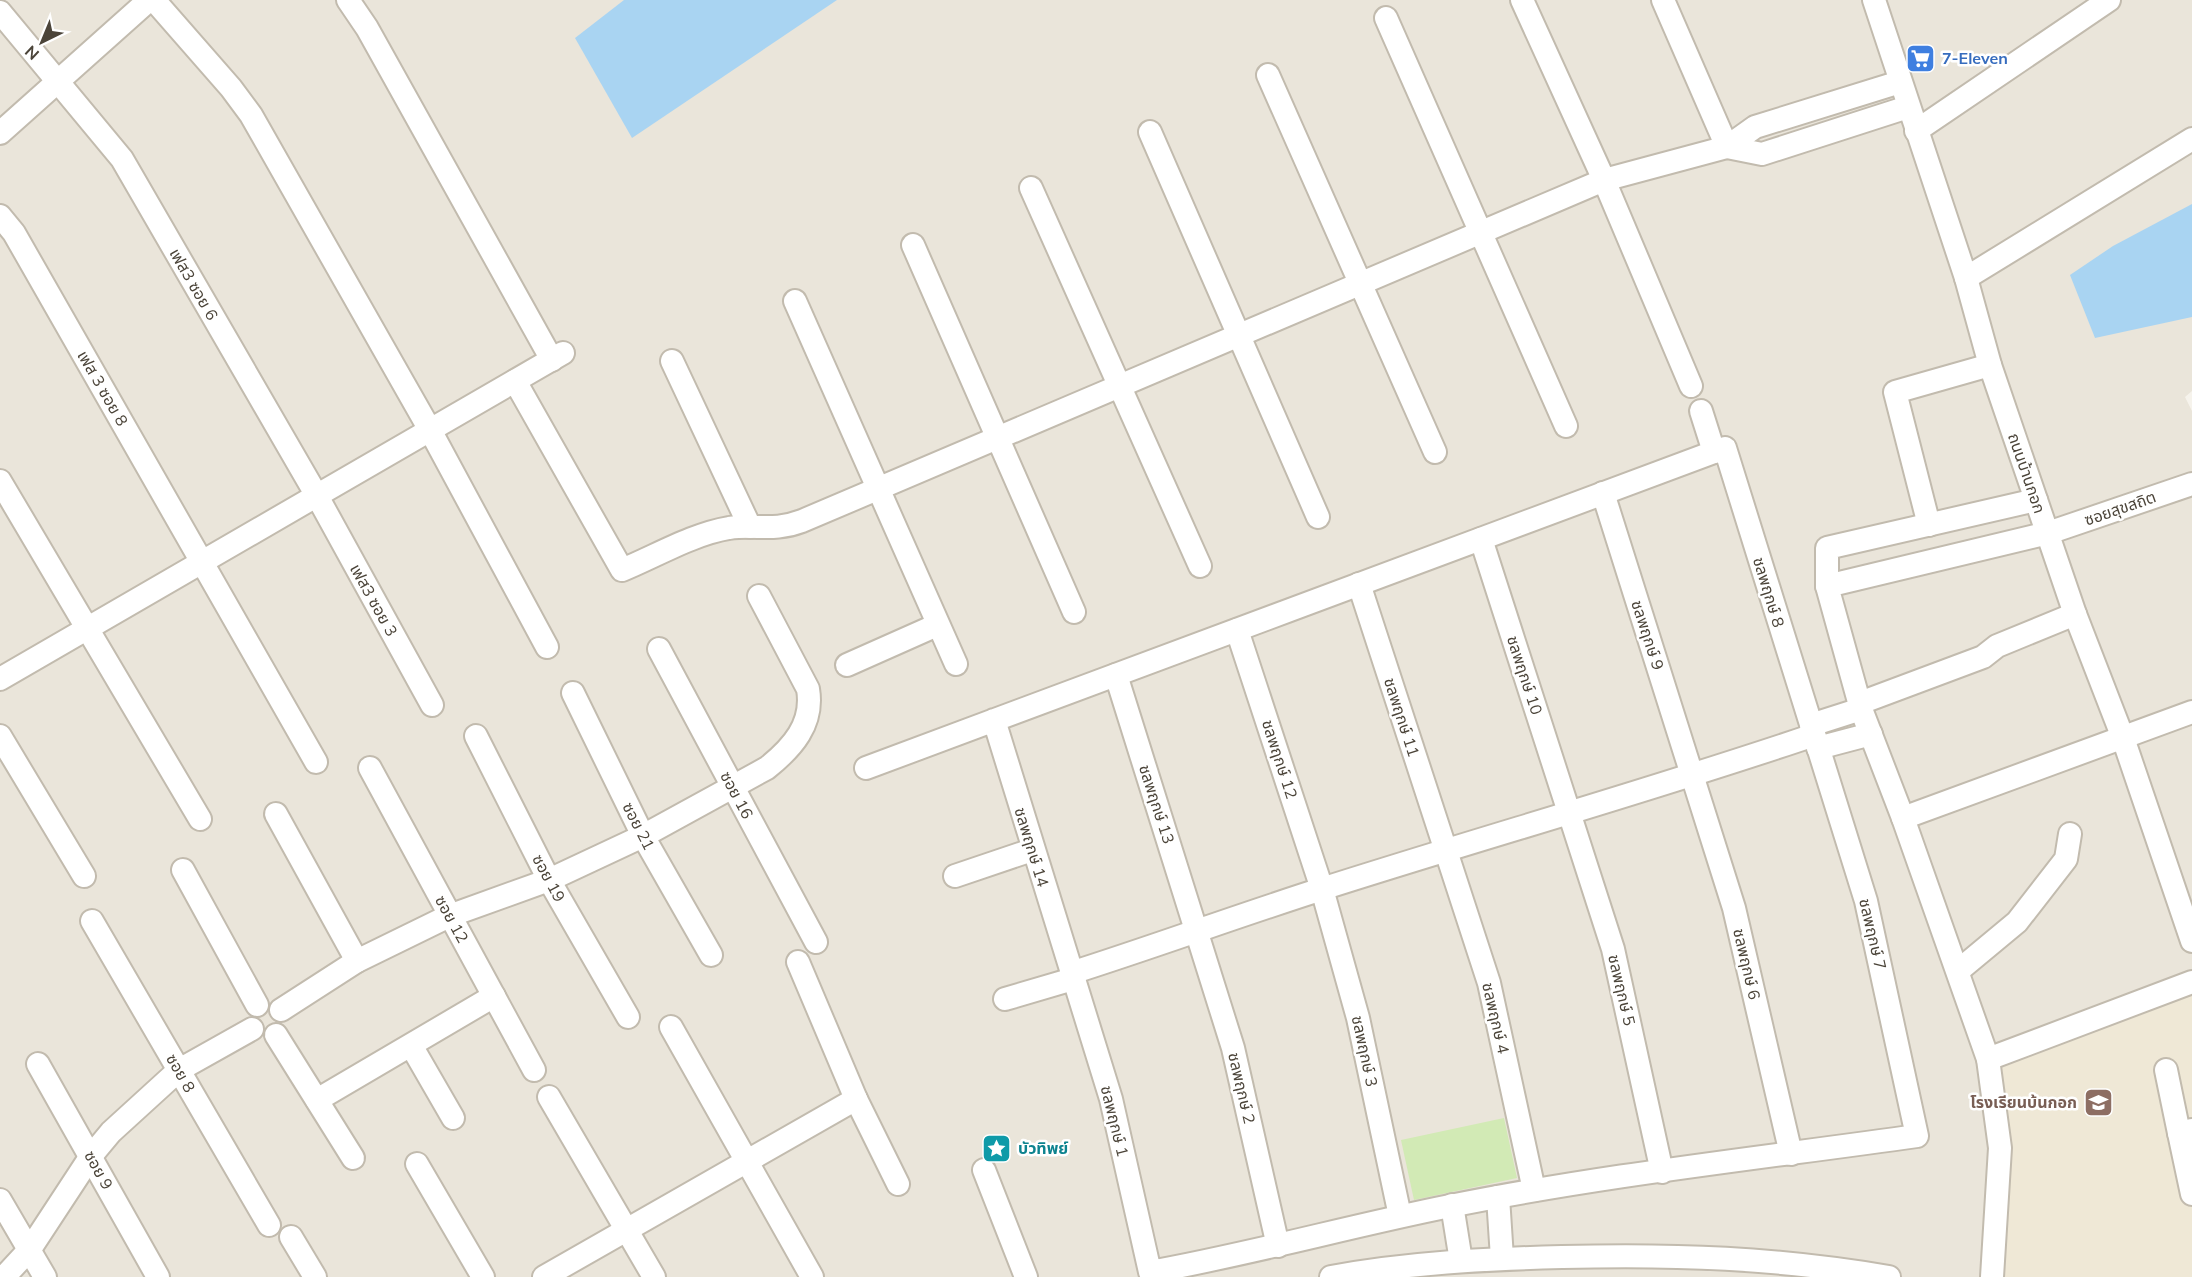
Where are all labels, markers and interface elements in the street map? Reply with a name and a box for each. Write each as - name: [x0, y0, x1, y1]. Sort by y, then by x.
- north arrow: [12, 12, 72, 72]
- text: N: [21, 42, 43, 64]
- supermarket icon: 7-Eleven: [1905, 42, 1937, 74]
- place label: 7-Eleven: [1942, 48, 2008, 68]
- street label: เฟส3 ซอย 6: [165, 245, 223, 323]
- street label: เฟส 3 ซอย 8: [73, 347, 133, 429]
- street label: ถนนบ้านกอก: [2004, 430, 2050, 516]
- street label: ซอยสุขสถิต: [2082, 486, 2158, 530]
- street label: ชลพฤกษ์ 8: [1749, 554, 1789, 630]
- street label: เฟส3 ซอย 3: [346, 560, 402, 640]
- street label: ชลพฤกษ์ 9: [1627, 598, 1669, 672]
- street label: ชลพฤกษ์ 10: [1503, 633, 1547, 717]
- street label: ชลพฤกษ์ 11: [1380, 675, 1424, 759]
- street label: ชลพฤกษ์ 12: [1258, 717, 1302, 801]
- street label: ชลพฤกษ์ 13: [1135, 762, 1179, 846]
- street label: ซอย 16: [716, 768, 758, 822]
- street label: ซอย 21: [619, 799, 659, 853]
- street label: ชลพฤกษ์ 14: [1010, 805, 1054, 889]
- street label: ซอย 19: [528, 851, 570, 905]
- street label: ซอย 12: [431, 892, 473, 946]
- street label: ชลพฤกษ์ 7: [1855, 897, 1891, 971]
- street label: ชลพฤกษ์ 6: [1729, 927, 1765, 1001]
- street label: ชลพฤกษ์ 5: [1604, 953, 1640, 1027]
- street label: ชลพฤกษ์ 4: [1478, 981, 1514, 1056]
- street label: ชลพฤกษ์ 3: [1348, 1014, 1382, 1088]
- street label: ซอย 8: [162, 1050, 200, 1096]
- street label: ชลพฤกษ์ 2: [1224, 1051, 1260, 1125]
- street label: ชลพฤกษ์ 1: [1097, 1083, 1133, 1159]
- school or university icon: โรงเรียนบ้นกอก: [2082, 1086, 2114, 1118]
- place label: โรงเรียนบ้นกอก: [1970, 1092, 2077, 1112]
- place icon: บัวทิพย์: [981, 1132, 1013, 1164]
- place label: บัวทิพย์: [1018, 1138, 1068, 1158]
- street label: ซอย 9: [80, 1147, 118, 1193]

